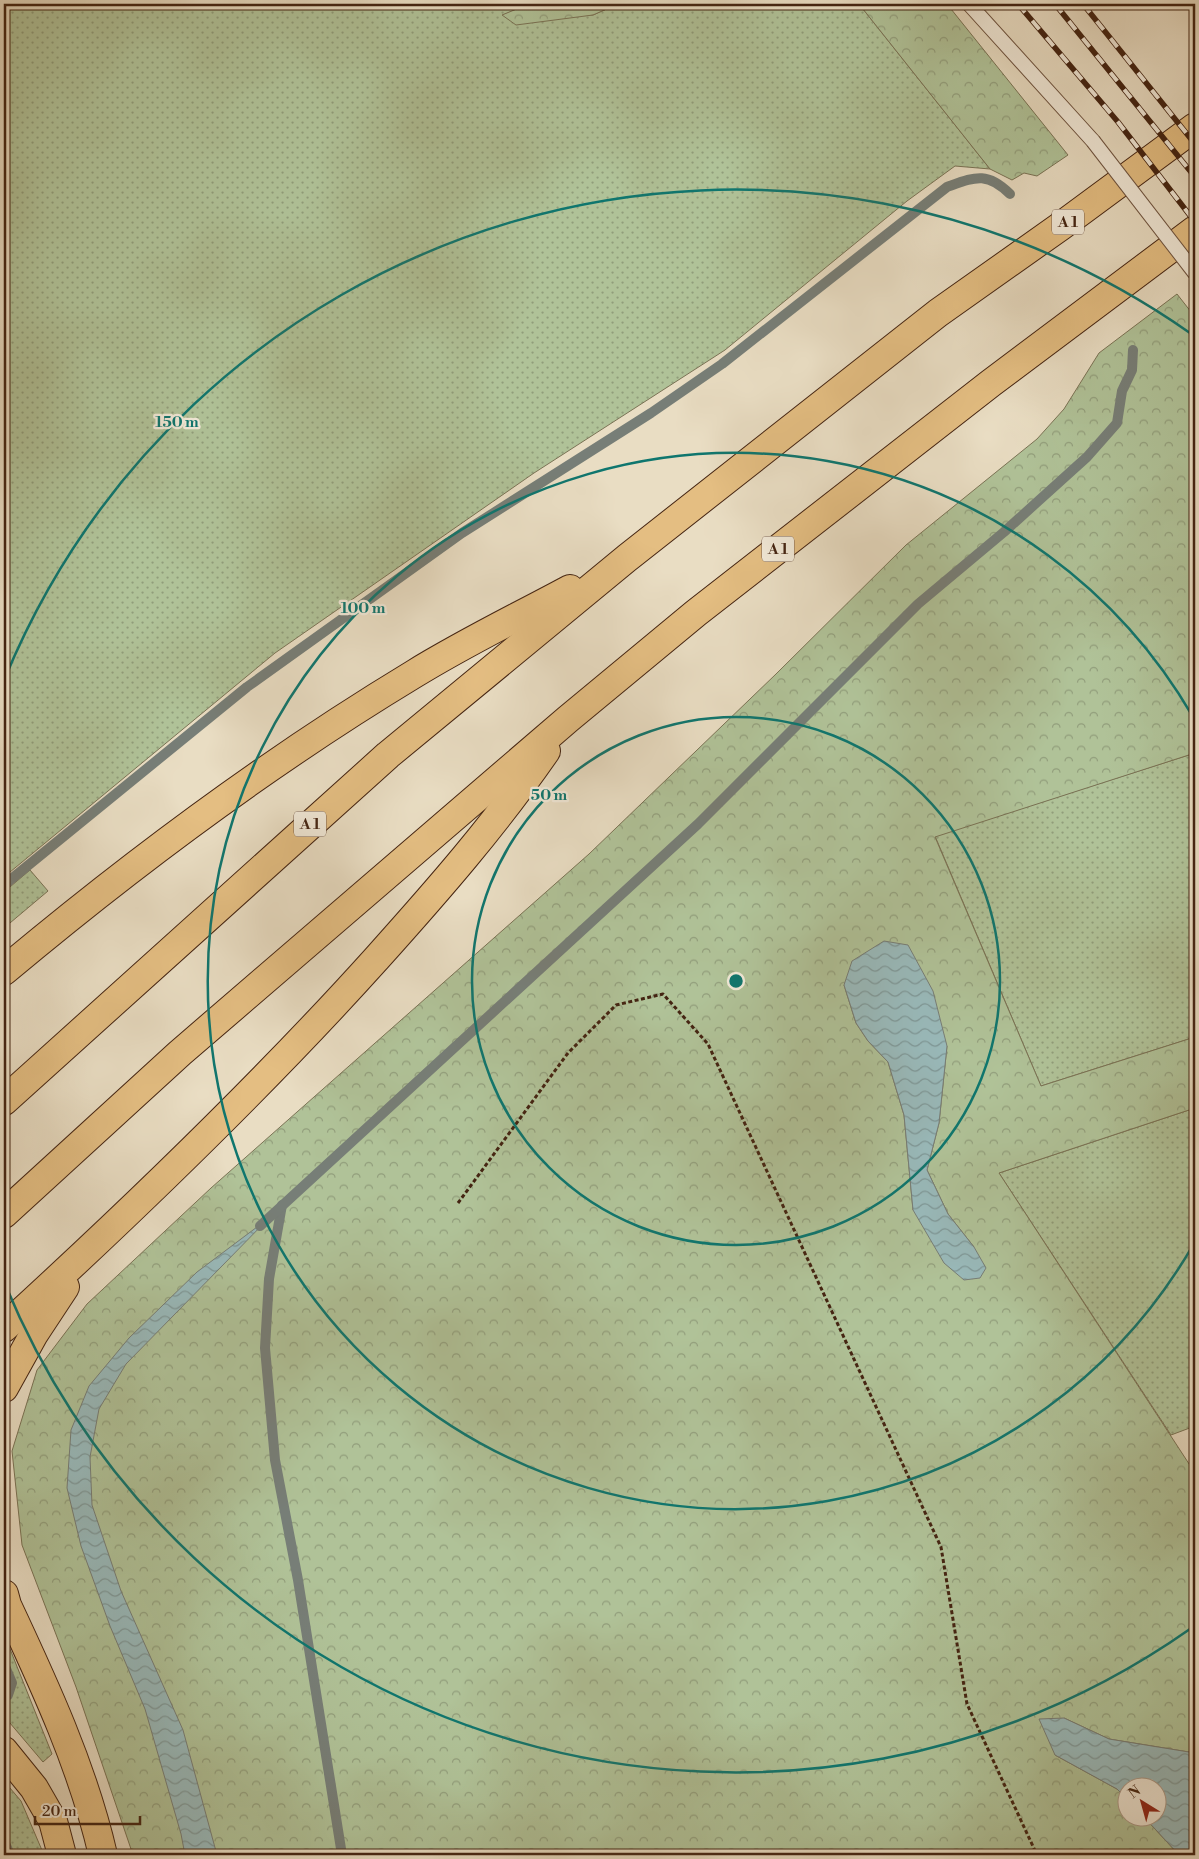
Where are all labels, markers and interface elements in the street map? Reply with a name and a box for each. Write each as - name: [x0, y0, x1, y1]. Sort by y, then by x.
- road number: A 1: [1052, 210, 1084, 234]
- text: 150 m: [155, 413, 199, 432]
- road number: A 1: [762, 536, 794, 562]
- text: 100 m: [341, 599, 386, 618]
- text: 50 m: [531, 786, 567, 805]
- road number: A 1: [294, 812, 326, 836]
- centre of rings: [727, 972, 745, 990]
- north arrow: [1116, 1776, 1166, 1826]
- text: N: [1125, 1782, 1145, 1803]
- scale bar: [35, 1794, 140, 1826]
- text: 20 m: [42, 1802, 77, 1821]

